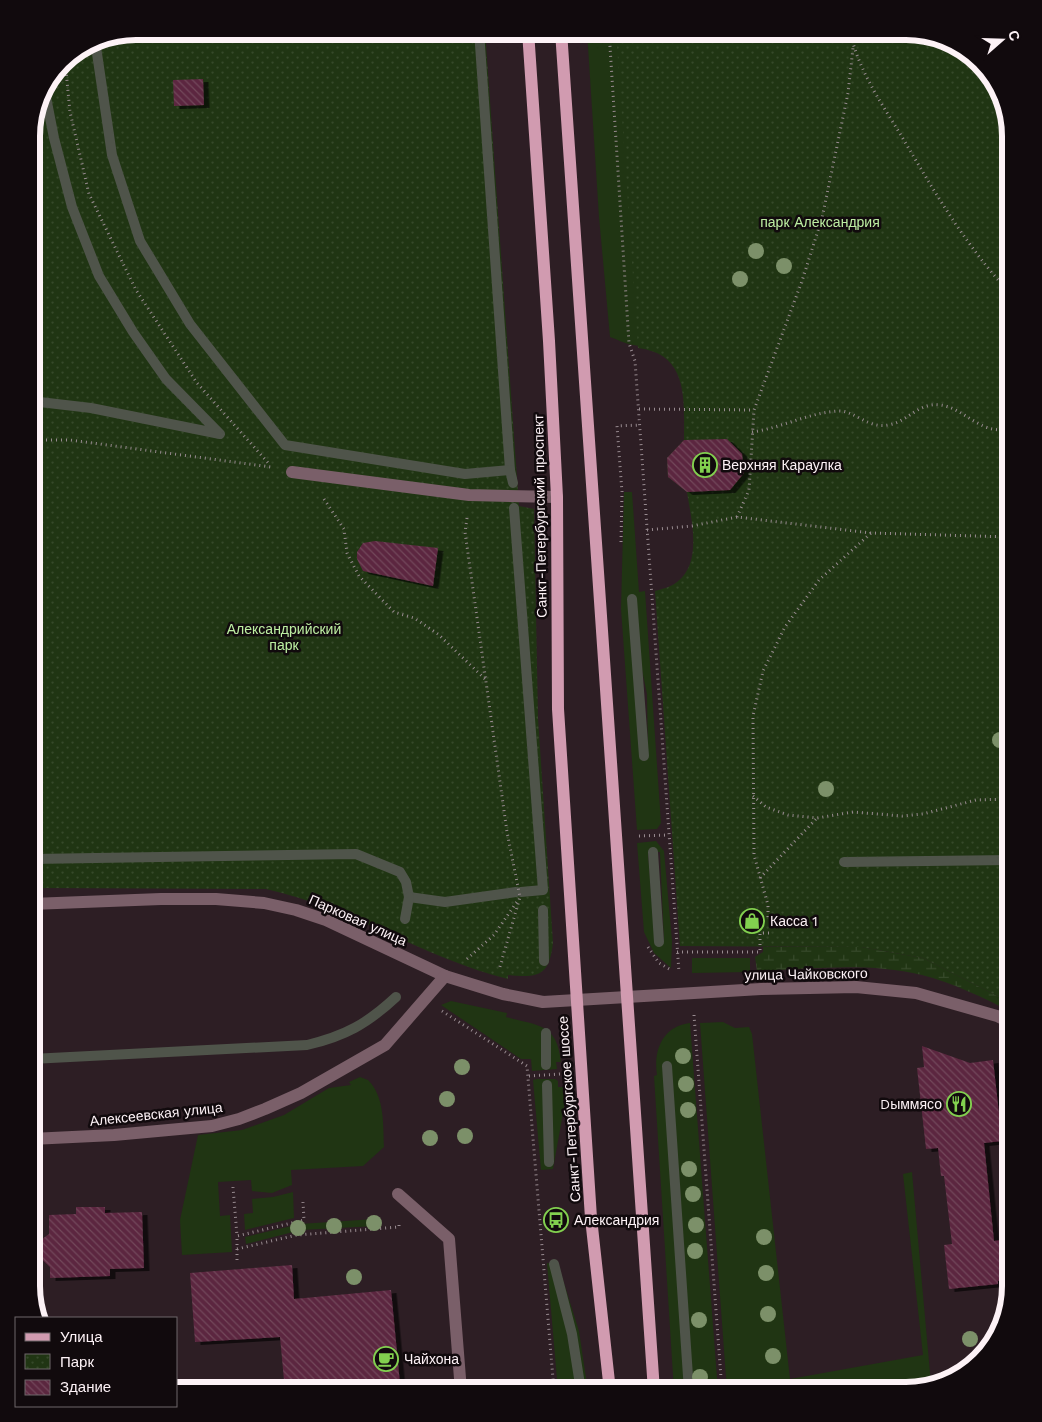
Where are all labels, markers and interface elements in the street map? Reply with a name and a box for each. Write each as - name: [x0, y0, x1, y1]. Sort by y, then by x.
- north arrow: [977, 15, 1027, 65]
- text: С: [1005, 28, 1023, 43]
- park label: парк Александрия: [760, 214, 880, 230]
- street label: Санкт-Петербургский проспект: [530, 413, 550, 618]
- building icon: Верхняя Караулка: [692, 452, 718, 478]
- place label: Верхняя Караулка: [722, 457, 842, 473]
- park label: Александрийский парк: [227, 621, 341, 653]
- street label: Парковая улица: [306, 891, 410, 949]
- shop icon: Касса 1: [739, 908, 765, 934]
- place label: Касса 1: [770, 913, 818, 929]
- street label: улица Чайковского: [744, 965, 868, 983]
- street label: Санкт-Петербургское шоссе: [555, 1015, 583, 1203]
- restaurant icon: Dыммясо: [946, 1091, 972, 1117]
- place label: Dыммясо: [880, 1096, 942, 1112]
- street label: Алексеевская улица: [89, 1099, 223, 1129]
- bus stop icon: Александрия: [543, 1207, 569, 1233]
- place label: Александрия: [574, 1212, 659, 1228]
- legend: [15, 1317, 178, 1407]
- text: Улица: [60, 1328, 103, 1346]
- cafe icon: Чайхона: [373, 1346, 399, 1372]
- place label: Чайхона: [404, 1351, 459, 1367]
- text: Парк: [60, 1353, 94, 1371]
- text: Здание: [60, 1378, 111, 1396]

